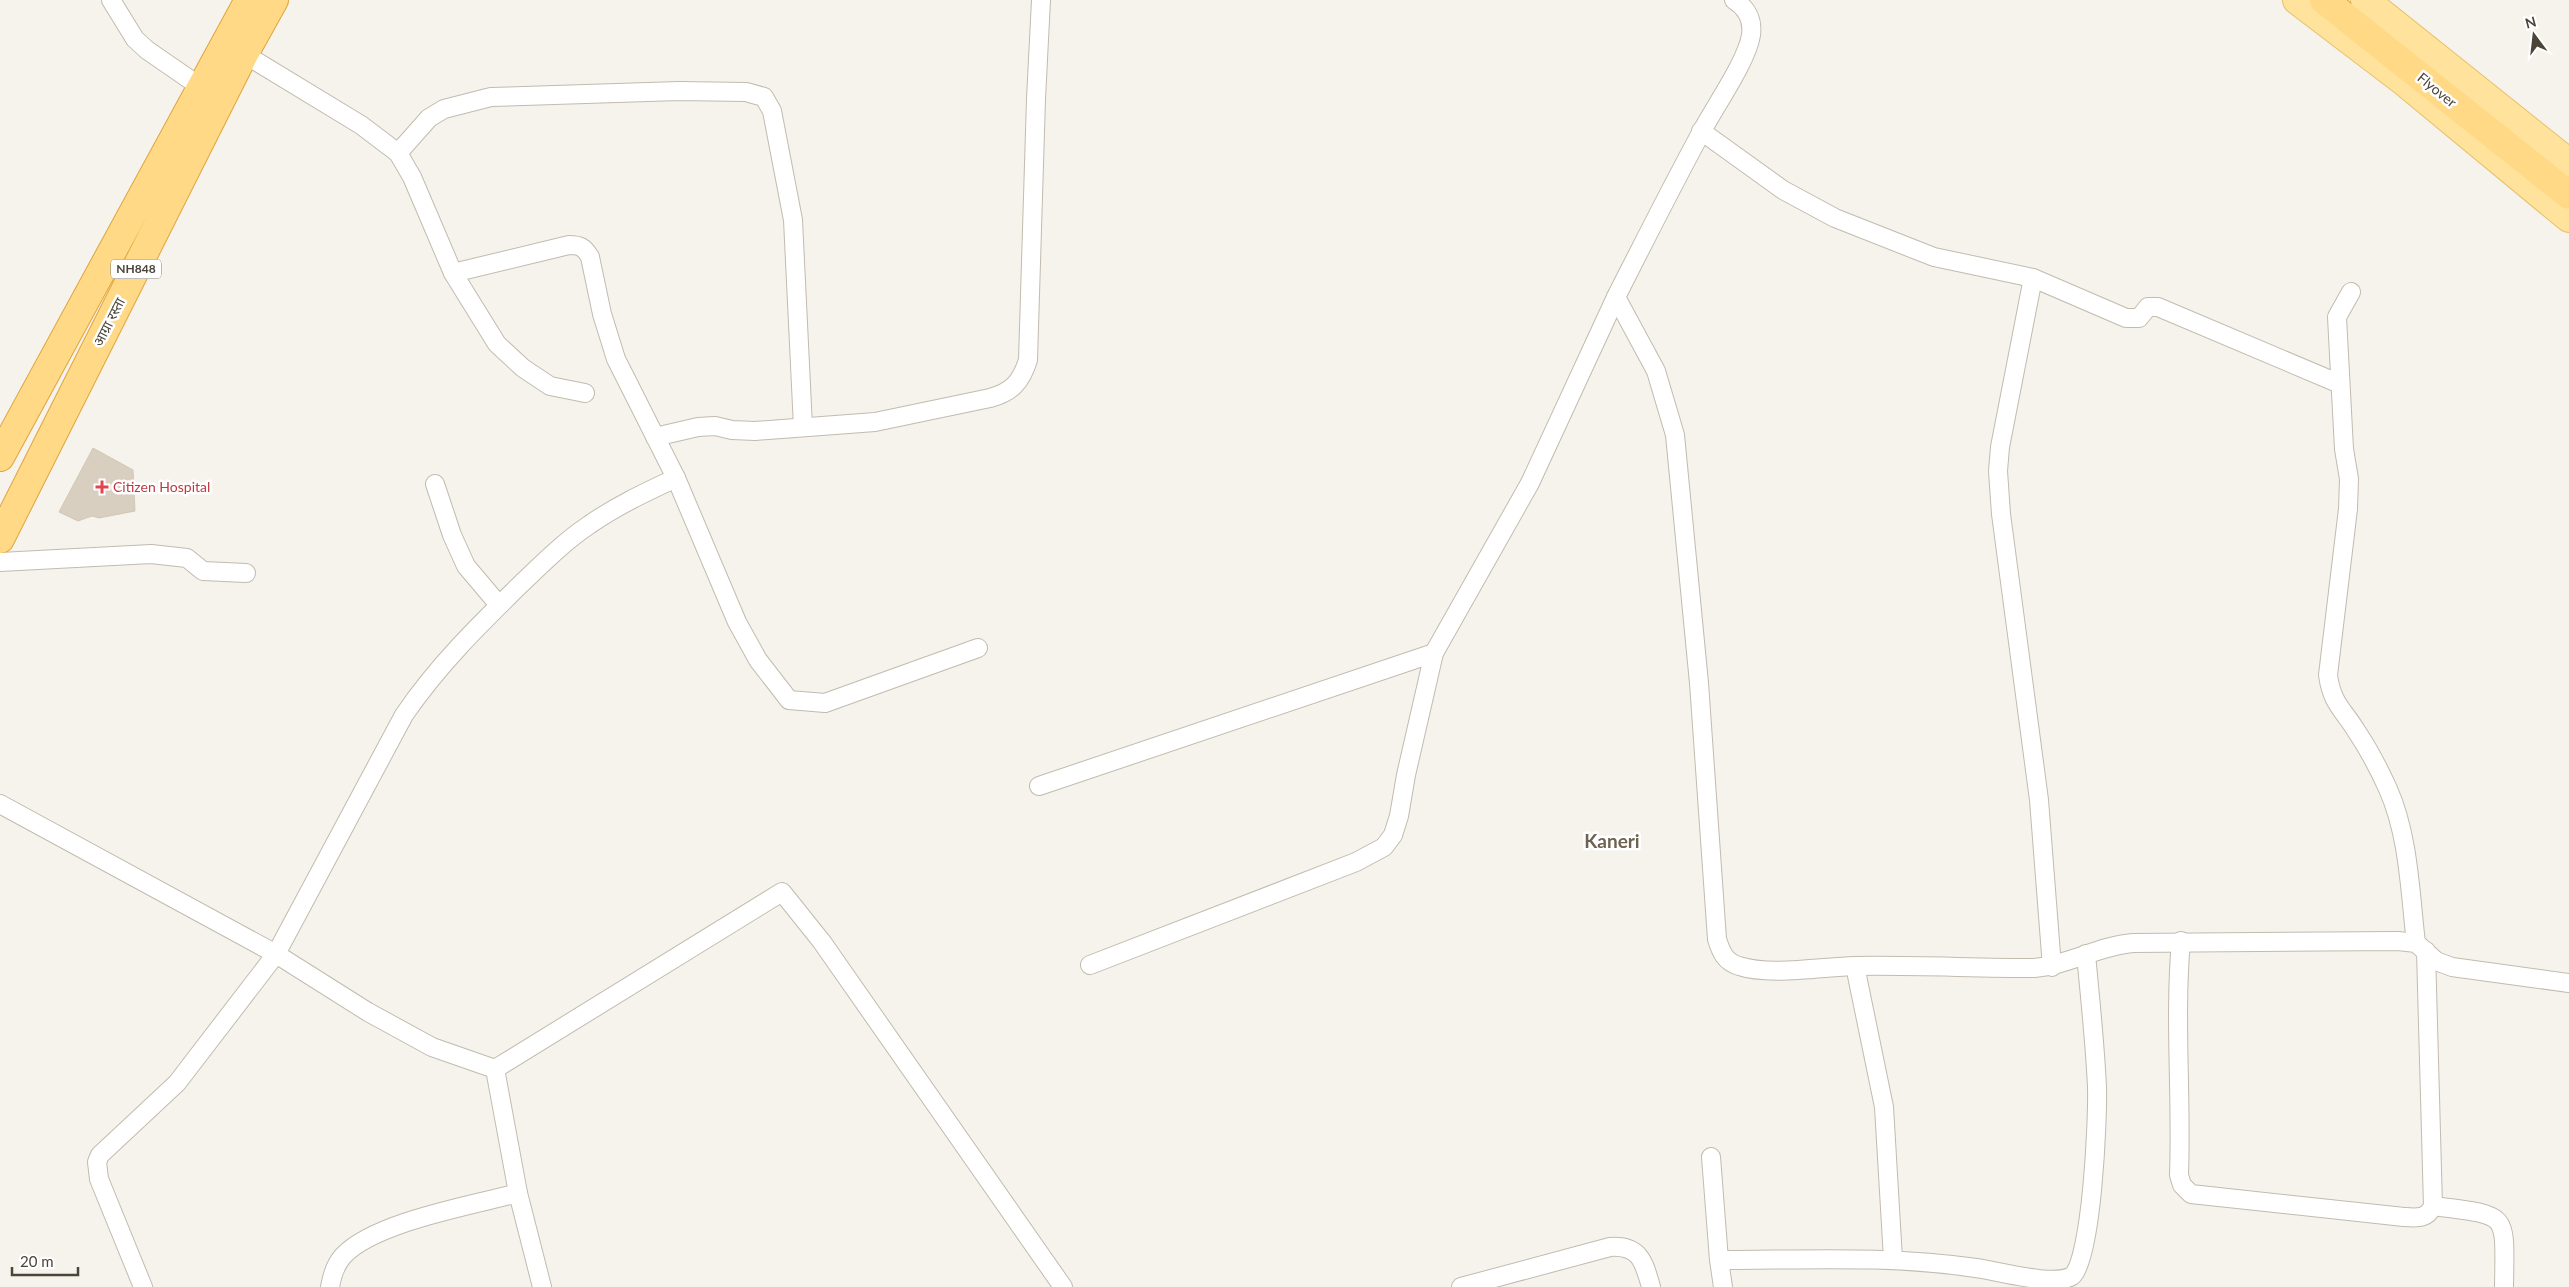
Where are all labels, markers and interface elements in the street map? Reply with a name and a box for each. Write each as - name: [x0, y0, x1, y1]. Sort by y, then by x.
- north arrow: [2509, 10, 2559, 60]
- text: N: [2523, 12, 2538, 32]
- street label: Flyover: [2414, 69, 2460, 110]
- road number: NH848: [111, 260, 161, 278]
- street label: आग्रा रस्ता: [89, 294, 128, 349]
- place label: Citizen Hospital: [113, 478, 210, 495]
- marker: Citizen Hospital: [95, 480, 109, 494]
- district label: Kaneri: [1584, 829, 1640, 852]
- scale bar: [12, 1244, 79, 1276]
- text: 20 m: [20, 1252, 54, 1270]

